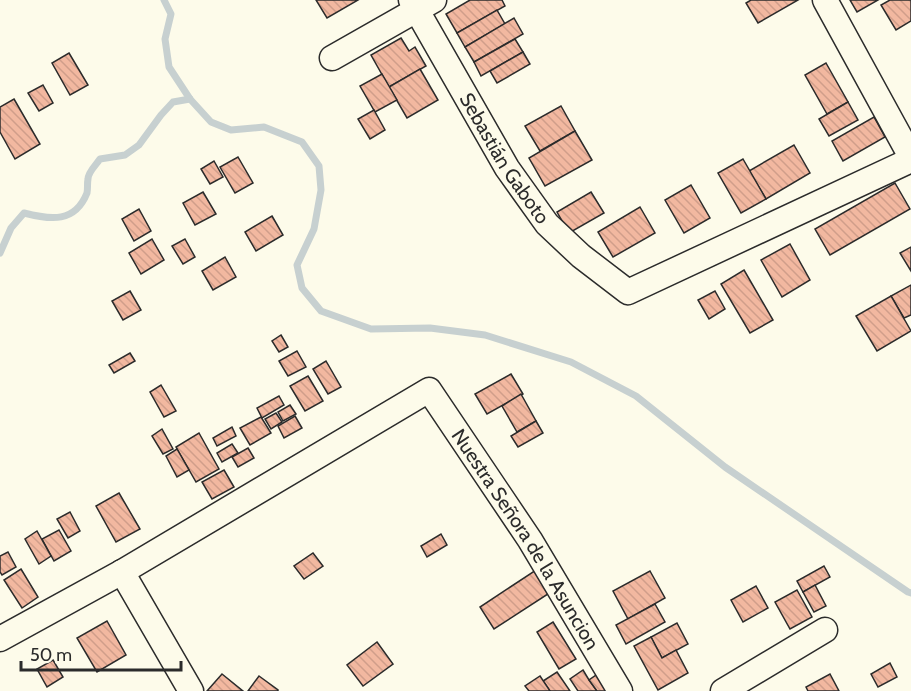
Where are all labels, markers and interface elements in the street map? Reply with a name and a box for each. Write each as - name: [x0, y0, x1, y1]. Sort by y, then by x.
- street label: Sebastián Gaboto: [455, 89, 555, 228]
- street label: Nuestra Señora de la Asuncion: [447, 424, 605, 654]
- scale bar: [21, 634, 182, 672]
- text: 50 m: [30, 644, 72, 666]

